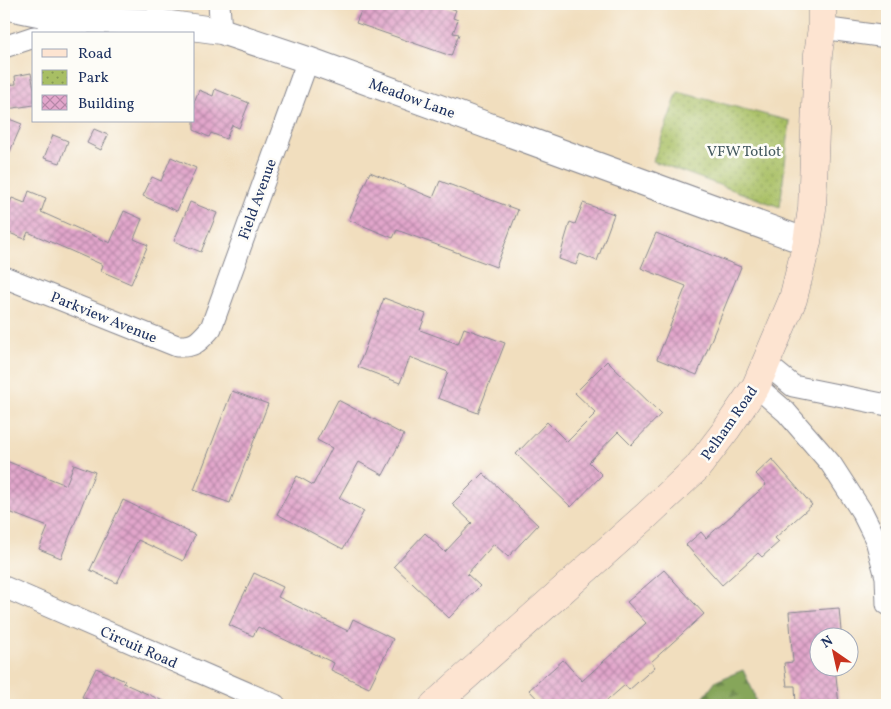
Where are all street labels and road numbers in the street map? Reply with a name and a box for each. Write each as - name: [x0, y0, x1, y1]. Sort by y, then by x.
- street label: Meadow Lane: [365, 74, 458, 125]
- street label: Field Avenue: [234, 156, 283, 243]
- street label: Parkview Avenue: [47, 287, 160, 349]
- street label: Pelham Road: [697, 382, 764, 465]
- street label: Circuit Road: [96, 622, 180, 675]

